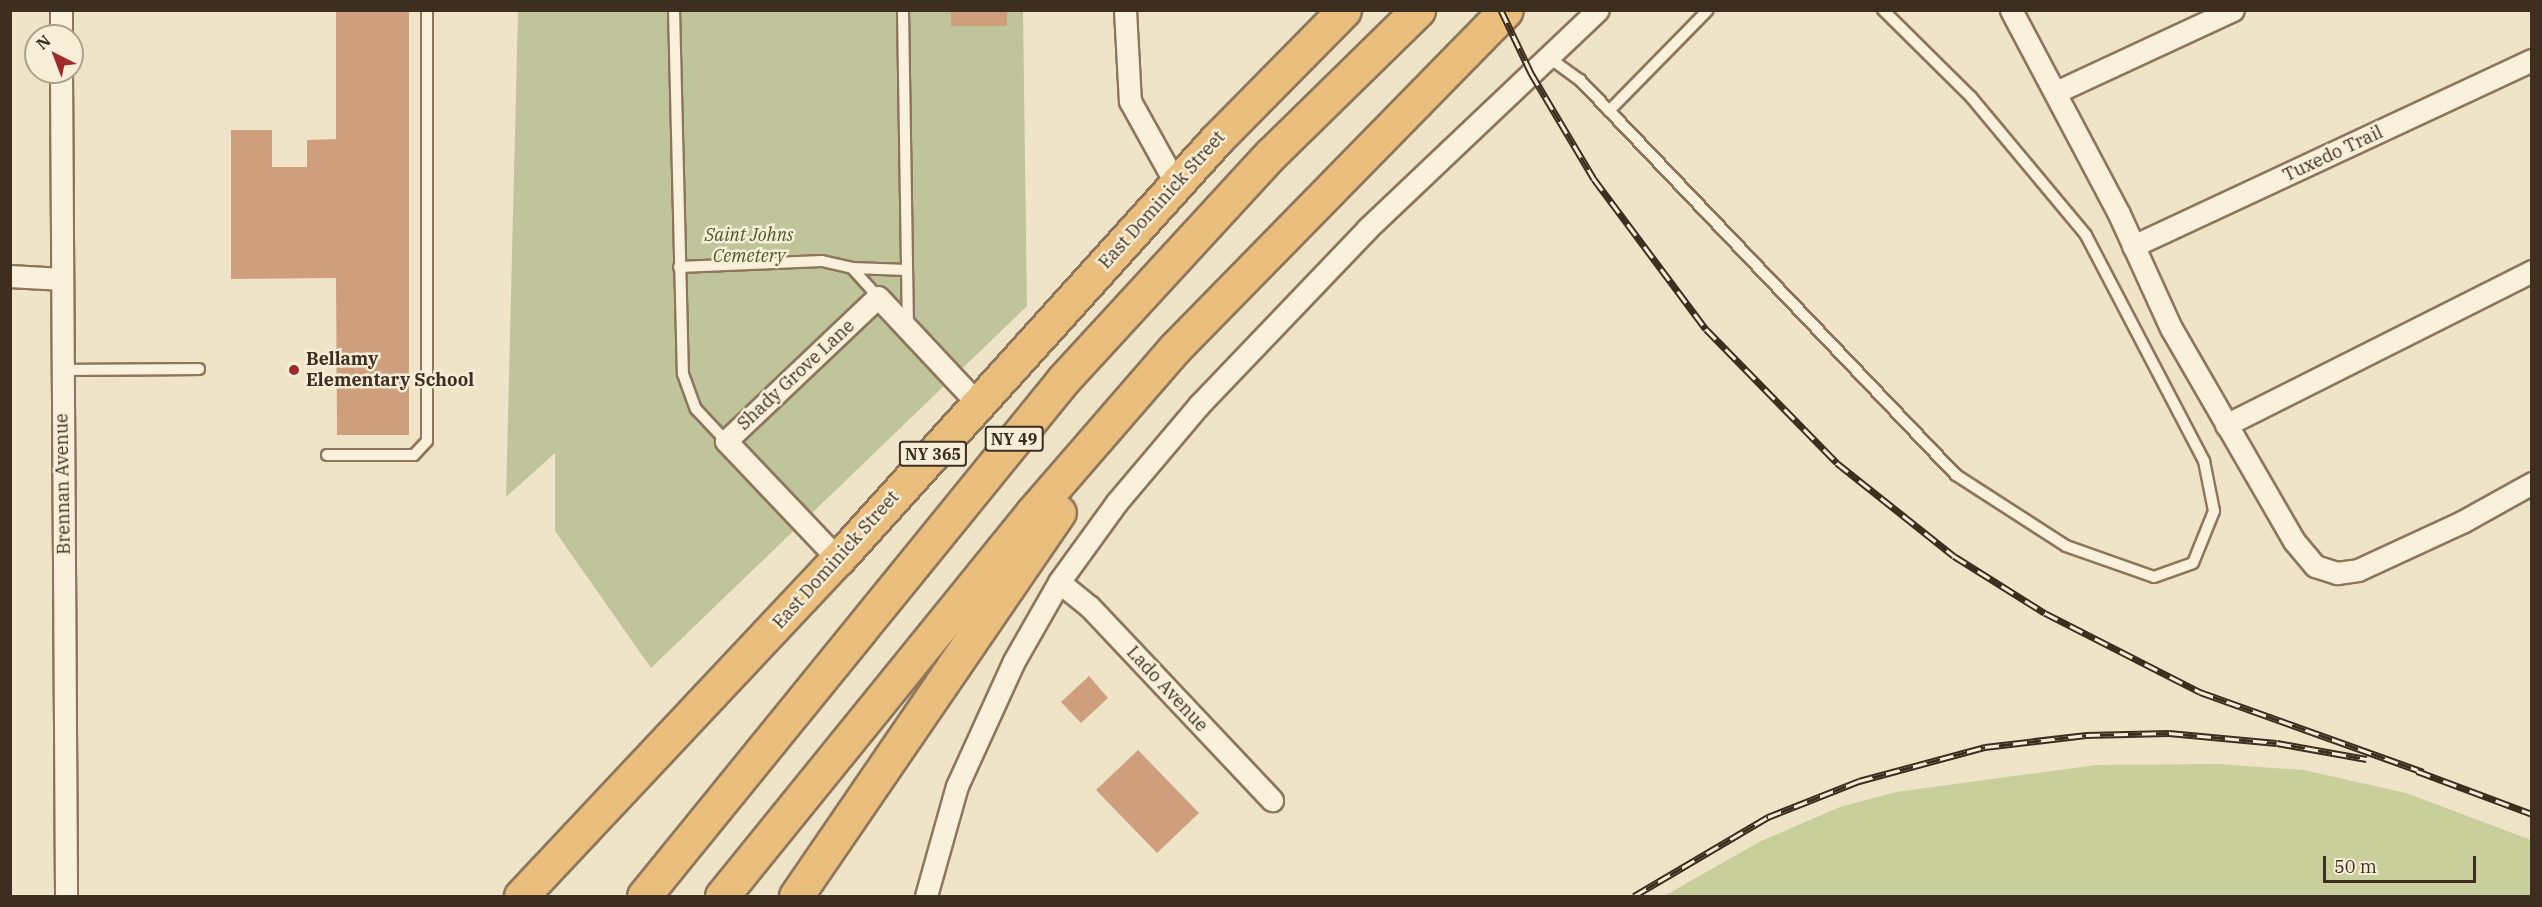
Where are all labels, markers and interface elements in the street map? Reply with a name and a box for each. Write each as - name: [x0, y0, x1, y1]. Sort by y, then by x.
- north arrow: [24, 24, 84, 84]
- text: N: [32, 30, 55, 54]
- street label: Tuxedo Trail: [2280, 121, 2386, 187]
- street label: East Dominick Street: [1094, 127, 1230, 273]
- park label: Saint Johns Cemetery: [704, 225, 794, 268]
- street label: Shady Grove Lane: [733, 315, 859, 435]
- place label: Bellamy Elementary School: [306, 349, 474, 392]
- marker: Bellamy Elementary School: [287, 363, 301, 377]
- street label: Brennan Avenue: [51, 413, 75, 555]
- road number: NY 49: [984, 426, 1044, 452]
- road number: NY 365: [898, 441, 968, 467]
- street label: East Dominick Street: [768, 487, 904, 633]
- street label: Lado Avenue: [1122, 642, 1212, 736]
- scale bar: [2326, 844, 2479, 882]
- text: 50 m: [2334, 855, 2377, 878]

